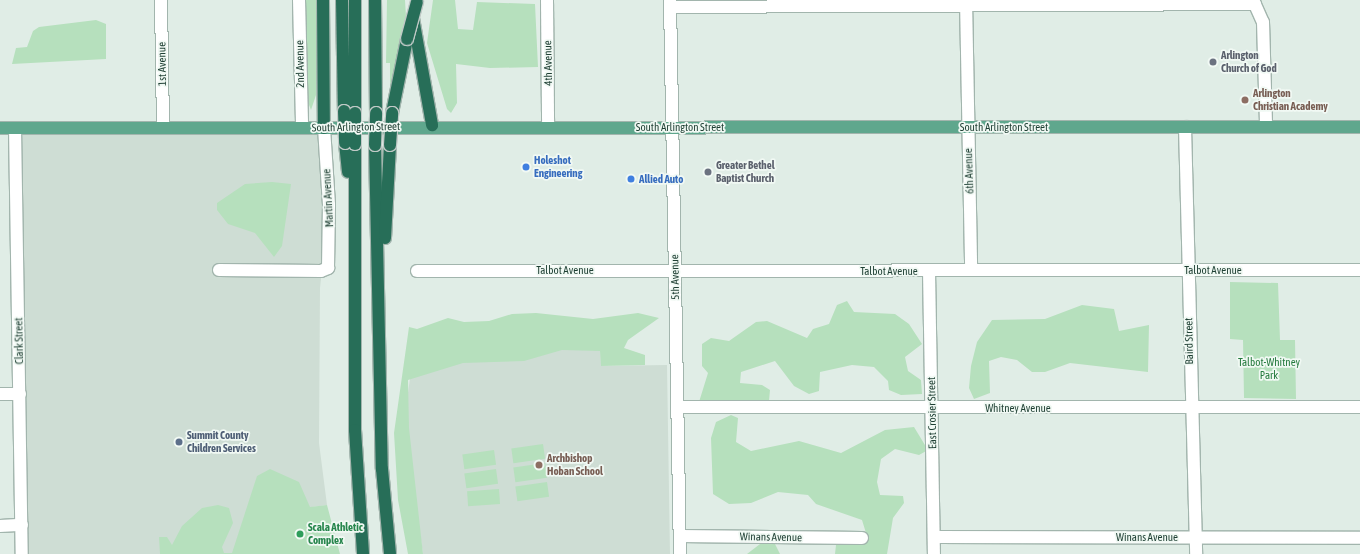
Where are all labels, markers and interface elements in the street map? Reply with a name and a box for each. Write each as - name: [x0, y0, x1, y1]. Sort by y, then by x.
- street label: 2nd Avenue: [293, 40, 307, 88]
- street label: 4th Avenue: [541, 40, 555, 86]
- street label: 1st Avenue: [155, 42, 169, 86]
- place label: Arlington Church of God: [1221, 49, 1277, 75]
- marker: Arlington Church of God: [1208, 57, 1218, 67]
- place label: Arlington Christian Academy: [1253, 87, 1328, 113]
- marker: Arlington Christian Academy: [1240, 95, 1250, 105]
- street label: South Arlington Street: [312, 120, 400, 134]
- street label: South Arlington Street: [636, 120, 724, 134]
- street label: South Arlington Street: [960, 120, 1048, 134]
- street label: 6th Avenue: [962, 148, 976, 194]
- place label: Holeshot Engineering: [534, 154, 582, 180]
- place label: Greater Bethel Baptist Church: [716, 159, 775, 185]
- marker: Holeshot Engineering: [521, 162, 531, 172]
- marker: Greater Bethel Baptist Church: [703, 167, 713, 177]
- street label: Martin Avenue: [320, 168, 336, 228]
- place label: Allied Auto: [639, 172, 683, 186]
- marker: Allied Auto: [626, 174, 636, 184]
- street label: 5th Avenue: [668, 254, 682, 300]
- street label: Talbot Avenue: [536, 263, 594, 277]
- street label: Talbot Avenue: [1184, 263, 1242, 277]
- street label: Talbot Avenue: [860, 264, 918, 278]
- street label: Baird Street: [1182, 317, 1196, 365]
- street label: Clark Street: [12, 318, 26, 364]
- park label: Talbot-Whitney Park: [1238, 356, 1300, 382]
- street label: East Crosier Street: [925, 377, 939, 449]
- street label: Whitney Avenue: [985, 401, 1051, 415]
- place label: Summit County Children Services: [187, 429, 256, 455]
- marker: Summit County Children Services: [174, 437, 184, 447]
- place label: Archbishop Hoban School: [547, 452, 603, 478]
- marker: Archbishop Hoban School: [534, 460, 544, 470]
- place label: Scala Athletic Complex: [308, 521, 363, 547]
- marker: Scala Athletic Complex: [295, 529, 305, 539]
- street label: Winans Avenue: [740, 530, 802, 544]
- street label: Winans Avenue: [1116, 530, 1178, 544]

